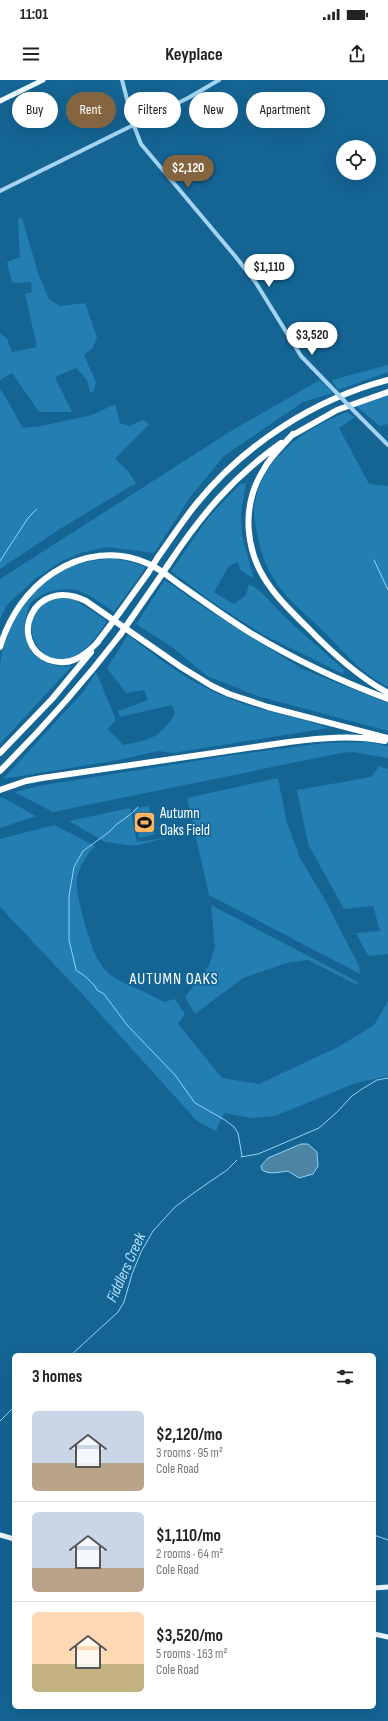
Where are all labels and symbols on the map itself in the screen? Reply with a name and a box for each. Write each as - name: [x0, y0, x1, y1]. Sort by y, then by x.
- pin: $2,120: [155, 155, 221, 189]
- pin: $1,110: [236, 254, 302, 288]
- pin: $3,520: [279, 322, 345, 356]
- place label: Autumn Oaks Field: [159, 804, 210, 840]
- sports icon: Autumn Oaks Field: [131, 809, 157, 835]
- district label: AUTUMN OAKS: [129, 970, 218, 989]
- water label: Fiddlers Creek: [103, 1229, 151, 1305]

